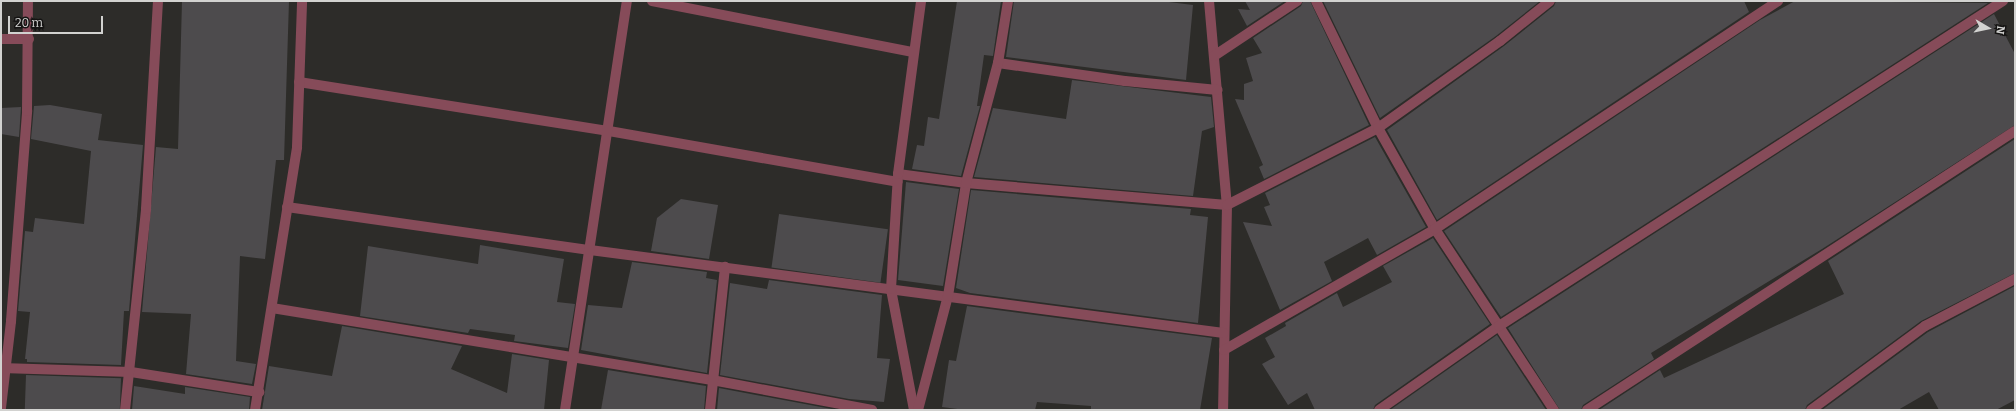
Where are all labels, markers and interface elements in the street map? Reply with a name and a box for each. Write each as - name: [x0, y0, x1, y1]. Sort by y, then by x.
- scale bar: [10, 8, 105, 34]
- north arrow: [1968, 8, 2008, 48]
- text: 20 m: [15, 16, 43, 30]
- text: N: [1993, 25, 2007, 35]

